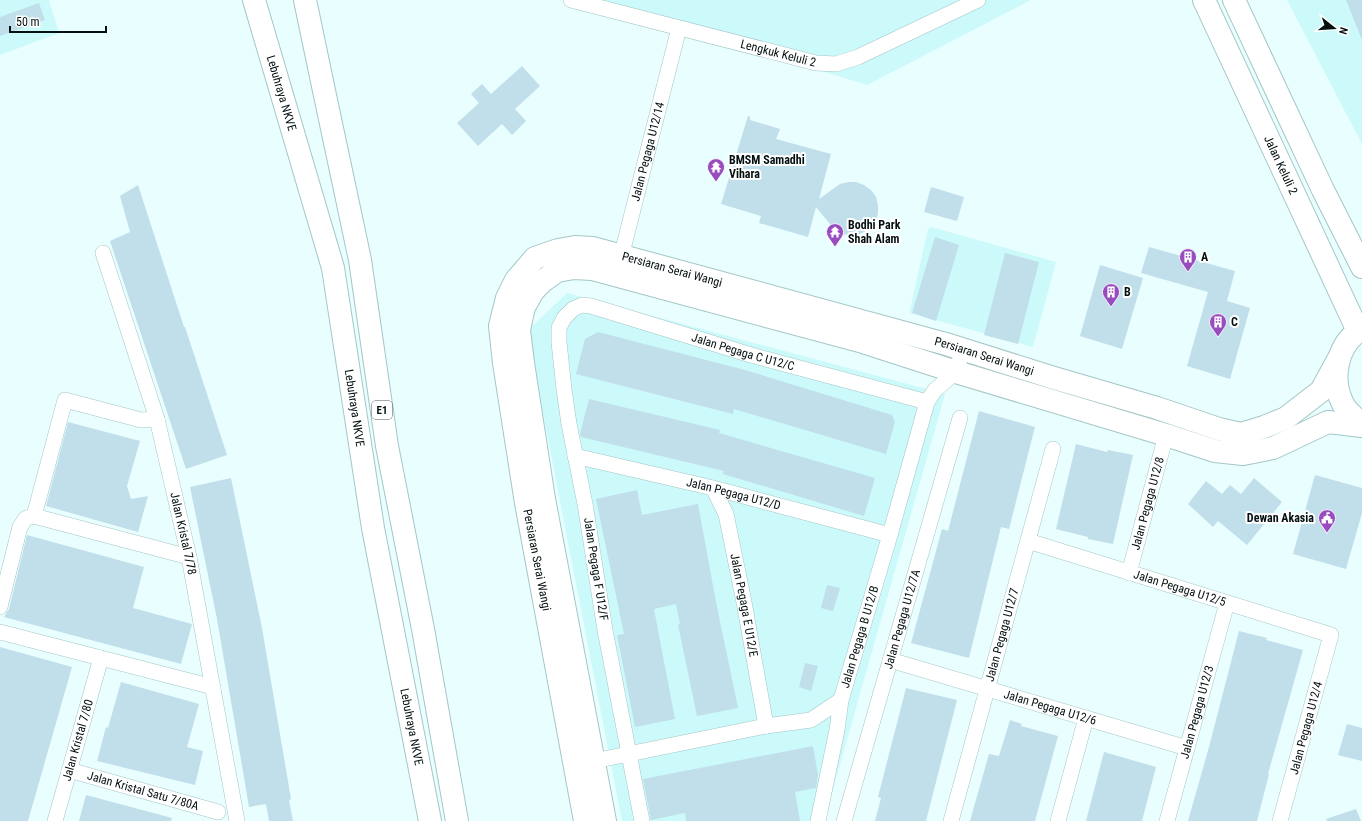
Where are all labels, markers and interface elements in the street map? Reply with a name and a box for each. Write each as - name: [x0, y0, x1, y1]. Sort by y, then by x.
- scale bar: [10, 8, 106, 34]
- north arrow: [1314, 8, 1354, 48]
- text: 50 m: [16, 15, 40, 29]
- text: N: [1336, 26, 1350, 36]
- street label: Lengkuk Keluli 2: [739, 37, 818, 70]
- street label: Lebuhraya NKVE: [264, 54, 299, 133]
- street label: Jalan Pegaga U12/14: [628, 100, 667, 203]
- street label: Jalan Keluli 2: [1261, 133, 1301, 197]
- place label: BMSM Samadhi Vihara: [729, 153, 805, 181]
- temple icon: BMSM Samadhi Vihara: [706, 157, 726, 182]
- place label: Bodhi Park Shah Alam: [848, 218, 901, 246]
- temple icon: Bodhi Park Shah Alam: [825, 222, 845, 247]
- building icon: A: [1178, 247, 1198, 272]
- street label: Persiaran Serai Wangi: [620, 249, 724, 290]
- place label: A: [1201, 250, 1209, 264]
- building icon: B: [1101, 282, 1121, 307]
- place label: B: [1124, 285, 1131, 299]
- building icon: C: [1208, 312, 1228, 337]
- place label: C: [1231, 315, 1238, 329]
- street label: Jalan Pegaga C U12/C: [690, 330, 796, 373]
- street label: Persiaran Serai Wangi: [933, 334, 1036, 378]
- street label: Lebuhraya NKVE: [342, 368, 367, 448]
- road number: E1: [372, 401, 392, 419]
- street label: Jalan Pegaga U12/8: [1128, 455, 1167, 552]
- street label: Jalan Pegaga U12/D: [685, 475, 782, 513]
- street label: Jalan Kristal 7/78: [167, 491, 199, 576]
- street label: Persiaran Serai Wangi: [520, 508, 554, 612]
- public building icon: Dewan Akasia: [1317, 508, 1337, 533]
- place label: Dewan Akasia: [1247, 511, 1314, 525]
- street label: Jalan Pegaga F U12/F: [581, 516, 611, 622]
- street label: Jalan Pegaga E U12/E: [727, 552, 761, 658]
- street label: Jalan Pegaga U12/5: [1132, 567, 1228, 609]
- street label: Jalan Pegaga U12/7A: [881, 568, 923, 671]
- street label: Jalan Pegaga B U12/B: [838, 584, 882, 690]
- street label: Jalan Pegaga U12/7: [983, 587, 1021, 683]
- street label: Jalan Pegaga U12/3: [1178, 664, 1216, 760]
- street label: Jalan Pegaga U12/4: [1287, 680, 1325, 776]
- street label: Lebuhraya NKVE: [397, 687, 426, 767]
- street label: Jalan Pegaga U12/6: [1002, 687, 1098, 728]
- street label: Jalan Kristal 7/80: [60, 698, 96, 783]
- street label: Jalan Kristal Satu 7/80A: [86, 769, 201, 813]

